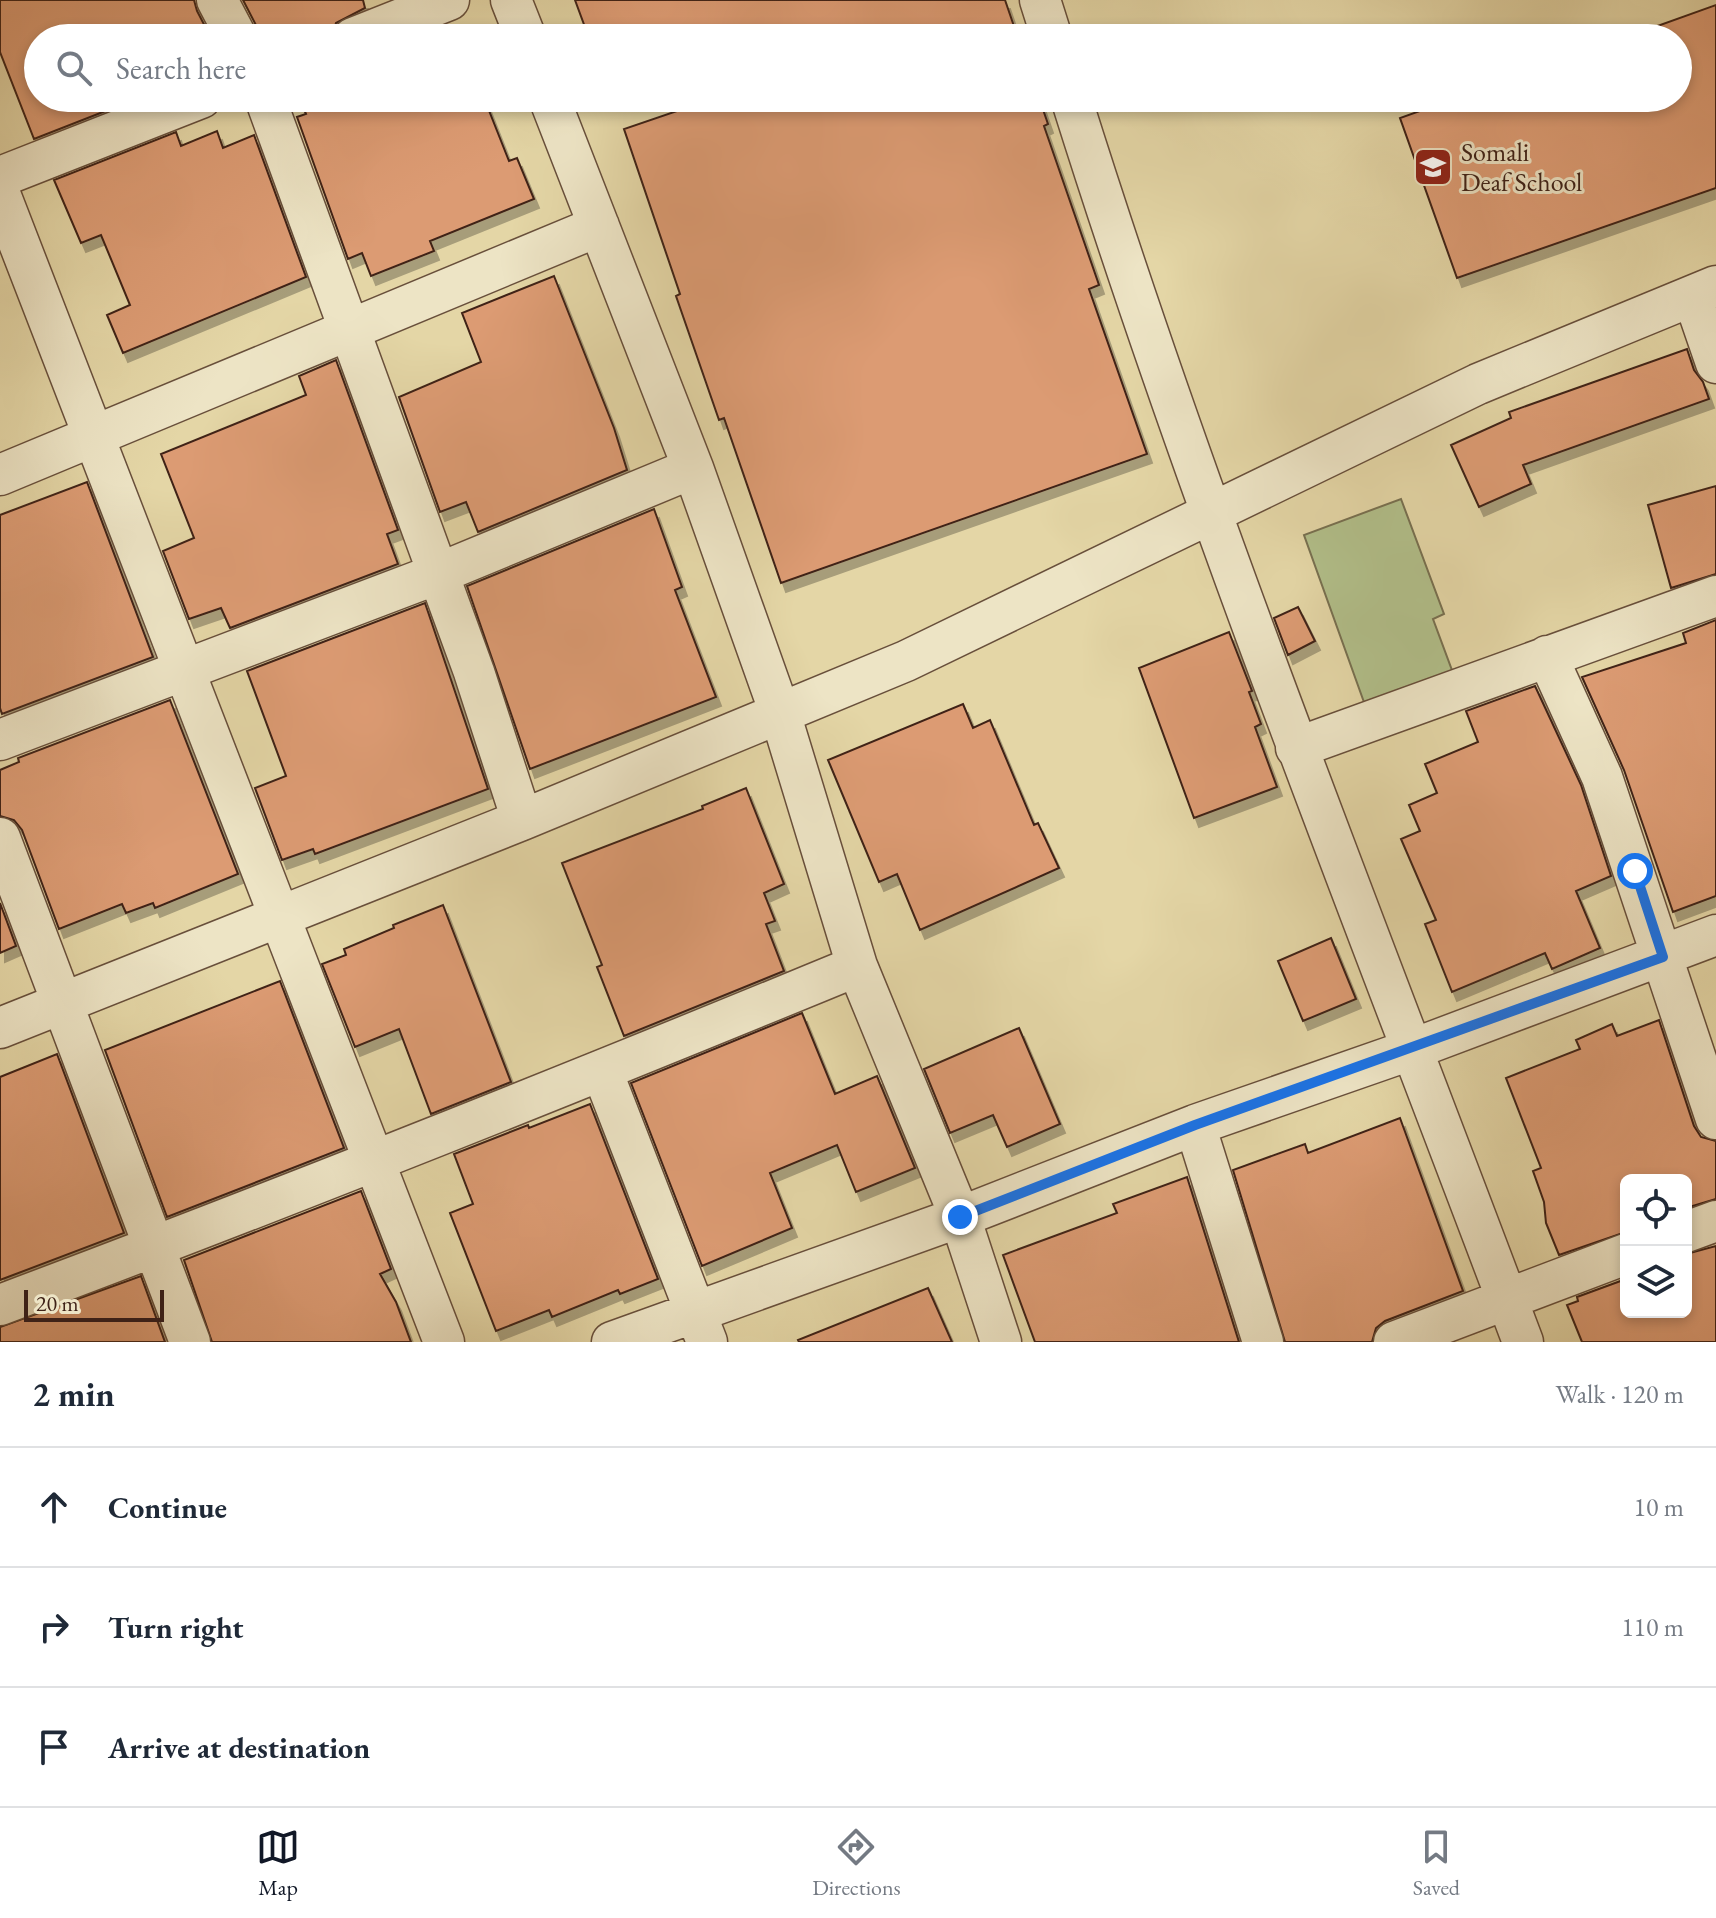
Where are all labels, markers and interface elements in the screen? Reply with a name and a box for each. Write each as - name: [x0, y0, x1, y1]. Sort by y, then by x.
- search box: [24, 24, 1692, 112]
- icon: search: [52, 46, 96, 90]
- text: Search here: [116, 49, 246, 88]
- place label: Somali Deaf School: [1461, 135, 1582, 199]
- school or university icon: Somali Deaf School: [1412, 146, 1454, 188]
- route start: [1617, 853, 1653, 889]
- map controls: [1620, 1174, 1692, 1318]
- button: locate: [1620, 1174, 1692, 1246]
- route end: [942, 1199, 978, 1235]
- button: layers: [1620, 1246, 1692, 1318]
- scale bar: [24, 1286, 164, 1322]
- text: 20 m: [36, 1289, 79, 1318]
- text: 2 min: [32, 1372, 115, 1416]
- text: Walk · 120 m: [1556, 1377, 1684, 1411]
- icon: ahead: [32, 1485, 76, 1529]
- text: Continue: [108, 1488, 227, 1527]
- text: 10 m: [1634, 1490, 1684, 1524]
- icon: right: [32, 1605, 76, 1649]
- text: Turn right: [108, 1608, 244, 1647]
- text: 110 m: [1621, 1610, 1684, 1644]
- icon: arrive: [32, 1725, 76, 1769]
- text: Arrive at destination: [108, 1728, 370, 1767]
- tab: Map: [256, 1825, 300, 1902]
- tab: Directions: [812, 1825, 901, 1902]
- tab: Saved: [1413, 1825, 1460, 1902]

